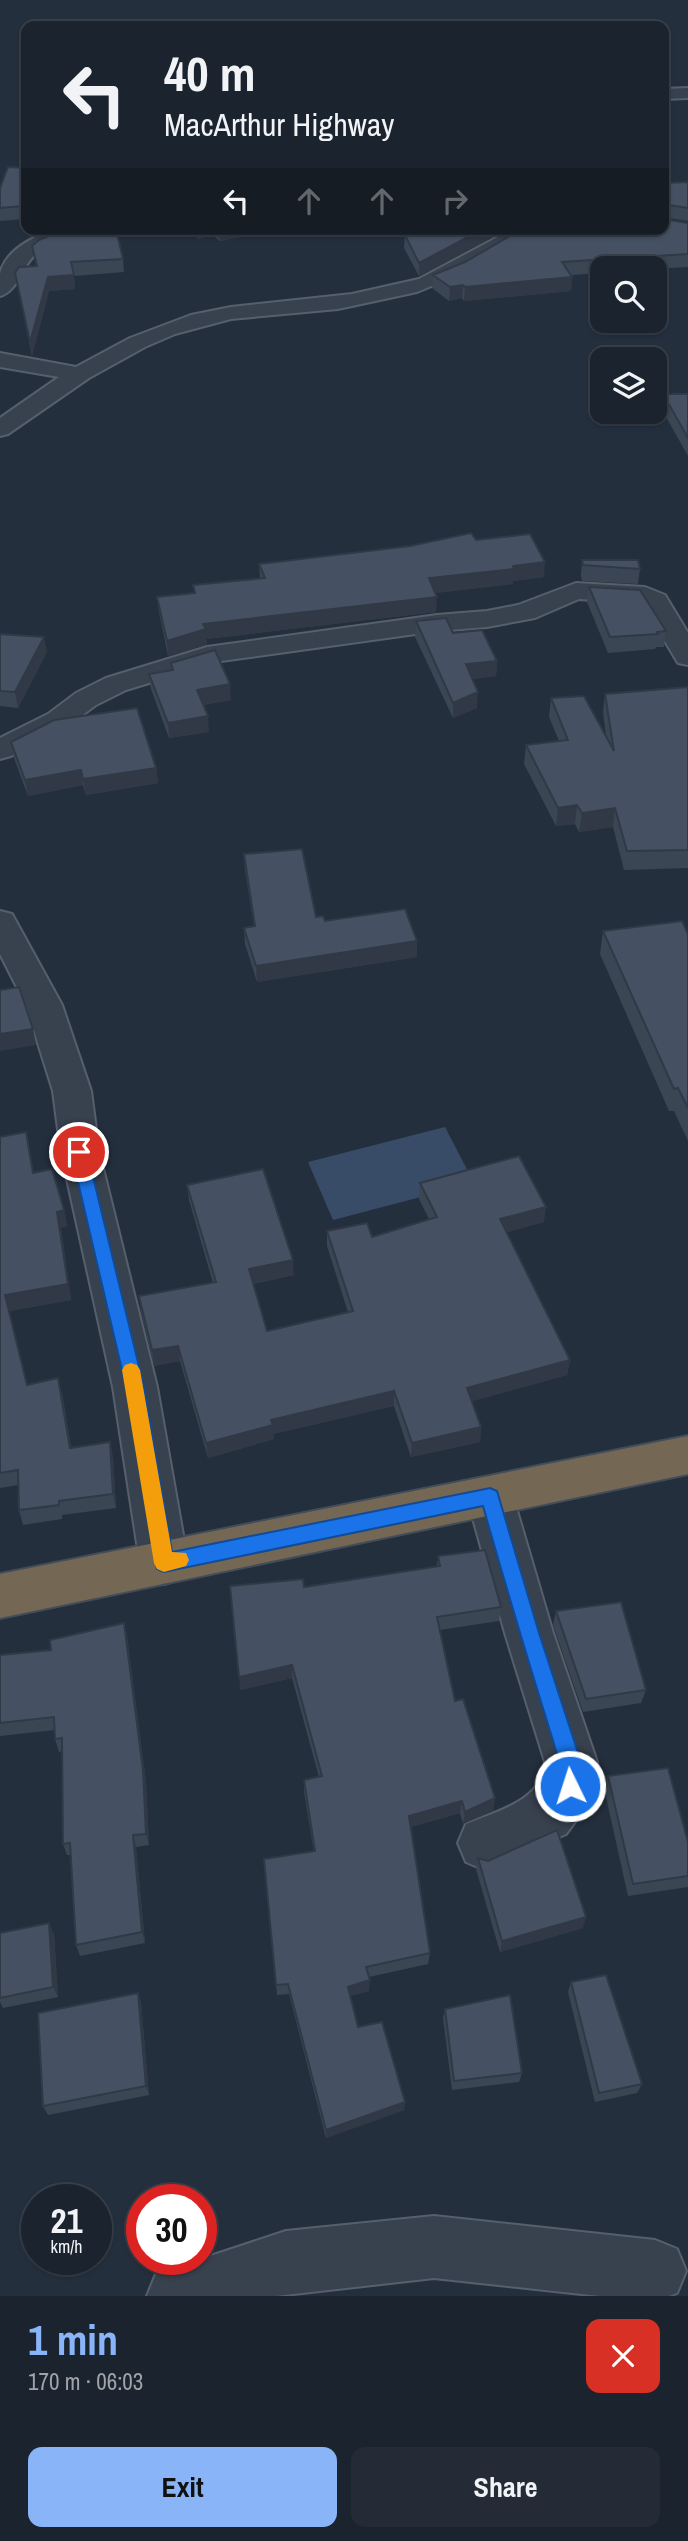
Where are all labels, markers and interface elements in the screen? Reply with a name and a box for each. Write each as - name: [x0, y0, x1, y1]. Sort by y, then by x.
- text: 40 m: [164, 40, 256, 106]
- icon: left: [49, 49, 140, 140]
- text: MacArthur Highway: [164, 103, 394, 146]
- icon: left: [217, 182, 255, 220]
- icon: ahead: [290, 182, 328, 220]
- icon: ahead: [363, 182, 401, 220]
- icon: right: [436, 182, 474, 220]
- map controls: [590, 256, 667, 424]
- button: search: [590, 256, 667, 333]
- button: layers: [590, 347, 667, 424]
- pin: [49, 1122, 109, 1182]
- icon: arrive: [60, 1133, 98, 1171]
- position arrow: [533, 1749, 607, 1823]
- speed limit sign: 30: [126, 2184, 217, 2275]
- text: 21: [51, 2197, 82, 2244]
- text: km/h: [51, 2234, 83, 2259]
- text: 1 min: [28, 2312, 118, 2368]
- button: close: [586, 2319, 660, 2393]
- text: 170 m · 06:03: [28, 2366, 143, 2397]
- button: Exit: [28, 2447, 337, 2527]
- button: Share: [351, 2447, 660, 2527]

